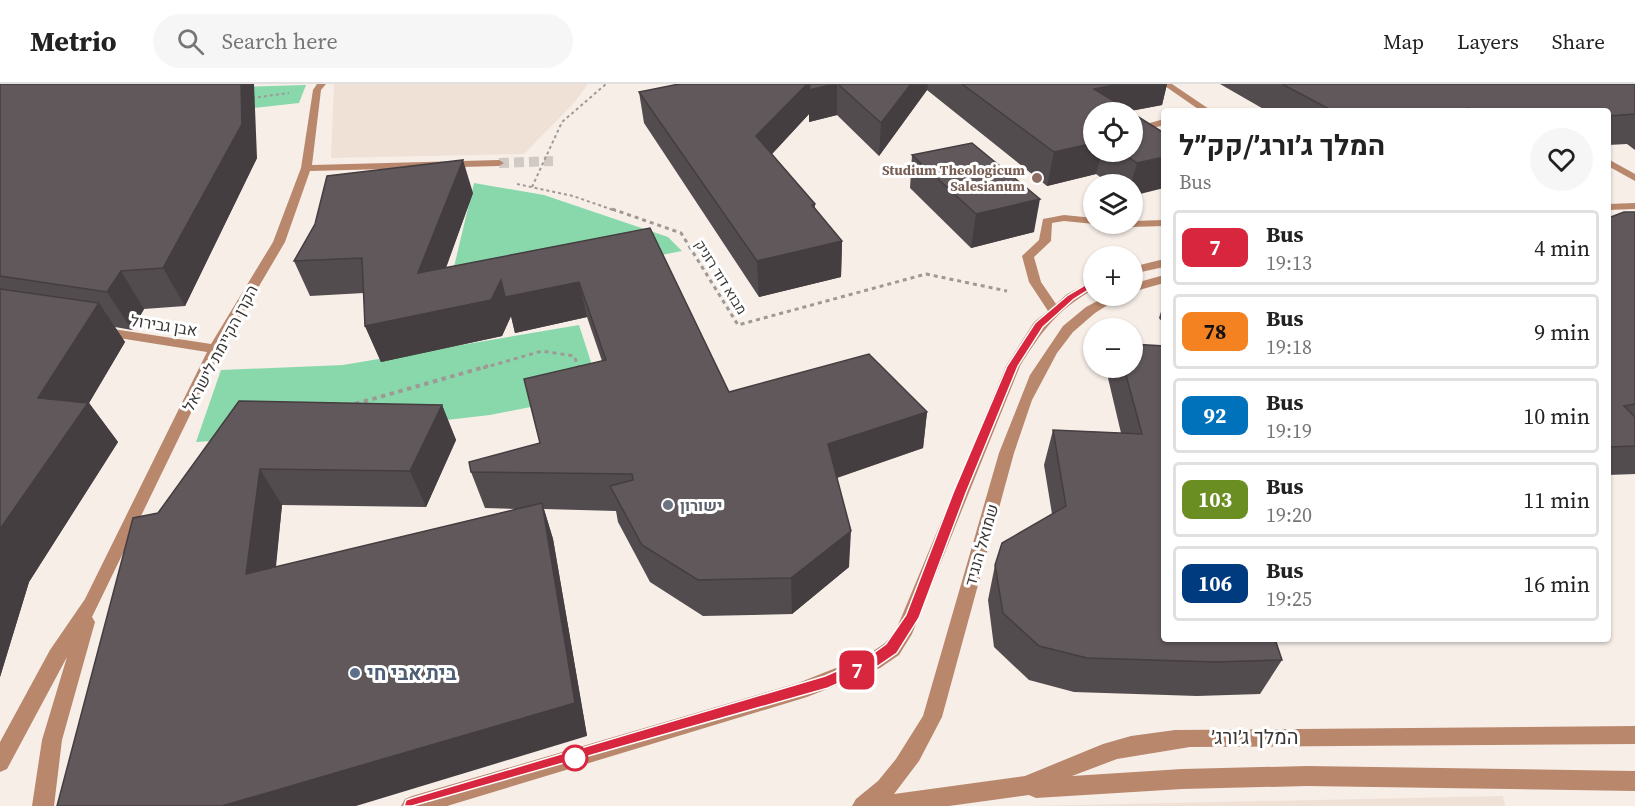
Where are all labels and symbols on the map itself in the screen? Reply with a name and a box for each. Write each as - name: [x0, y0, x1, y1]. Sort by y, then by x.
- place label: Studium Theologicum Salesianum: [882, 160, 1025, 196]
- marker: Studium Theologicum Salesianum: [1030, 171, 1044, 185]
- street label: מבוא דוד רזניק: [690, 236, 752, 318]
- street label: הקרן הקיימת לישראל: [177, 281, 263, 415]
- street label: אבן גבירול: [129, 309, 199, 341]
- place label: ישורון: [680, 494, 722, 516]
- marker: ישורון: [661, 498, 675, 512]
- street label: שמואל הנגיד: [959, 501, 1003, 589]
- line badge: 7: [838, 650, 876, 690]
- place label: בית אבי חי: [367, 659, 457, 687]
- marker: בית אבי חי: [348, 666, 362, 680]
- street label: המלך ג׳ורג׳: [1211, 723, 1299, 751]
- unlabelled marker: [562, 745, 588, 771]

